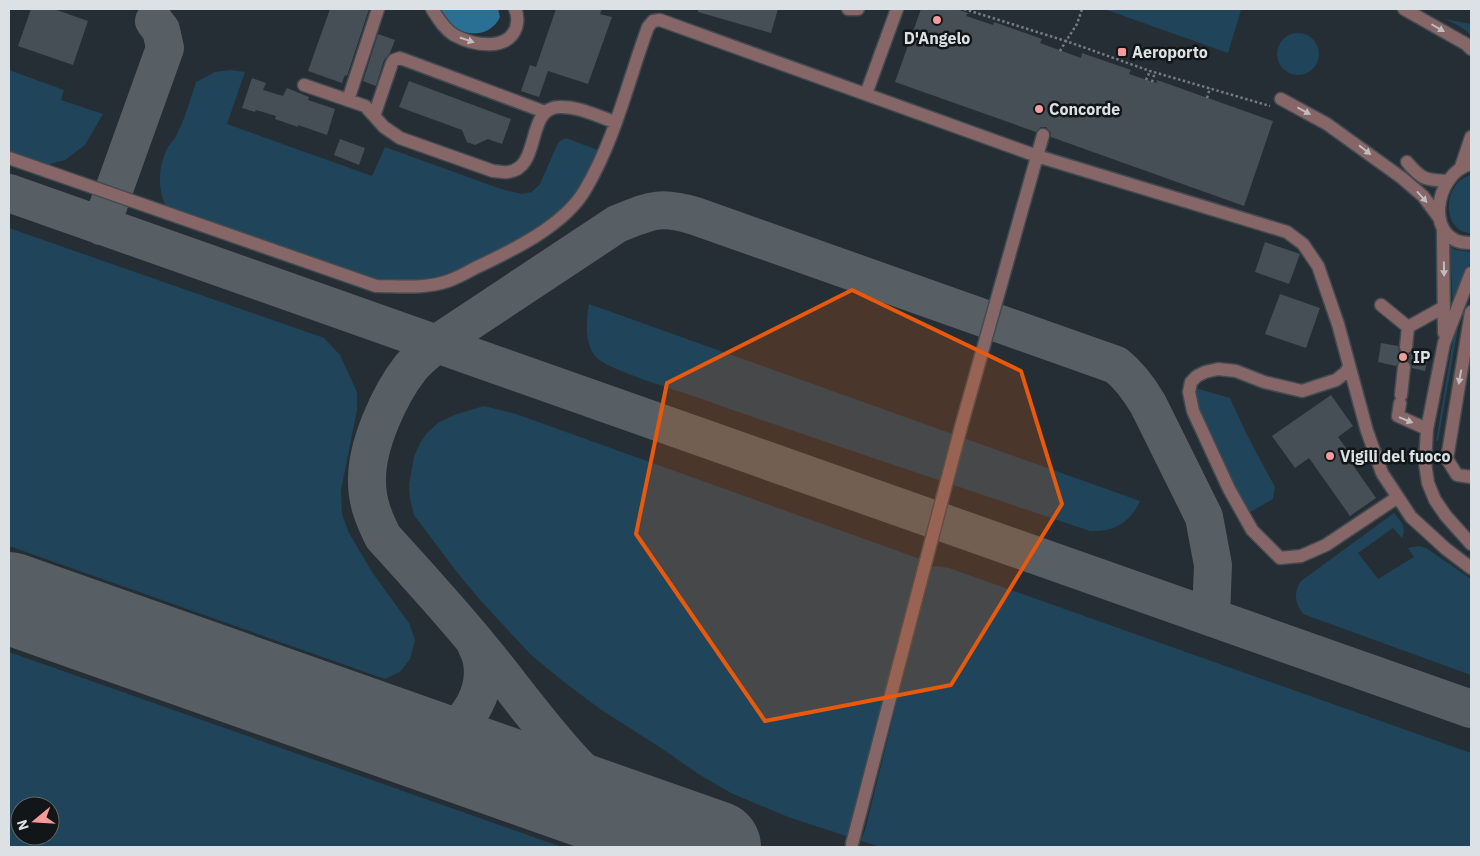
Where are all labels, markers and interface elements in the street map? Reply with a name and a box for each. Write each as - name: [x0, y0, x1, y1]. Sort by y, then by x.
- marker: D'Angelo: [931, 14, 943, 26]
- one-way arrow: [1431, 24, 1446, 32]
- place label: D'Angelo: [904, 28, 970, 48]
- one-way arrow: [460, 36, 475, 44]
- place label: Aeroporto: [1132, 42, 1208, 62]
- marker: Aeroporto: [1116, 46, 1128, 58]
- place label: Concorde: [1049, 99, 1120, 119]
- marker: Concorde: [1033, 103, 1045, 115]
- one-way arrow: [1297, 107, 1311, 115]
- one-way arrow: [1358, 145, 1371, 156]
- one-way arrow: [1417, 191, 1428, 204]
- one-way arrow: [1440, 261, 1448, 277]
- place label: IP: [1413, 347, 1430, 367]
- marker: IP: [1397, 351, 1409, 363]
- one-way arrow: [1456, 369, 1464, 385]
- one-way arrow: [1399, 416, 1414, 424]
- place label: Vigili del fuoco: [1340, 446, 1450, 466]
- marker: Vigili del fuoco: [1324, 450, 1336, 462]
- north arrow: [10, 796, 60, 846]
- text: N: [13, 817, 33, 833]

